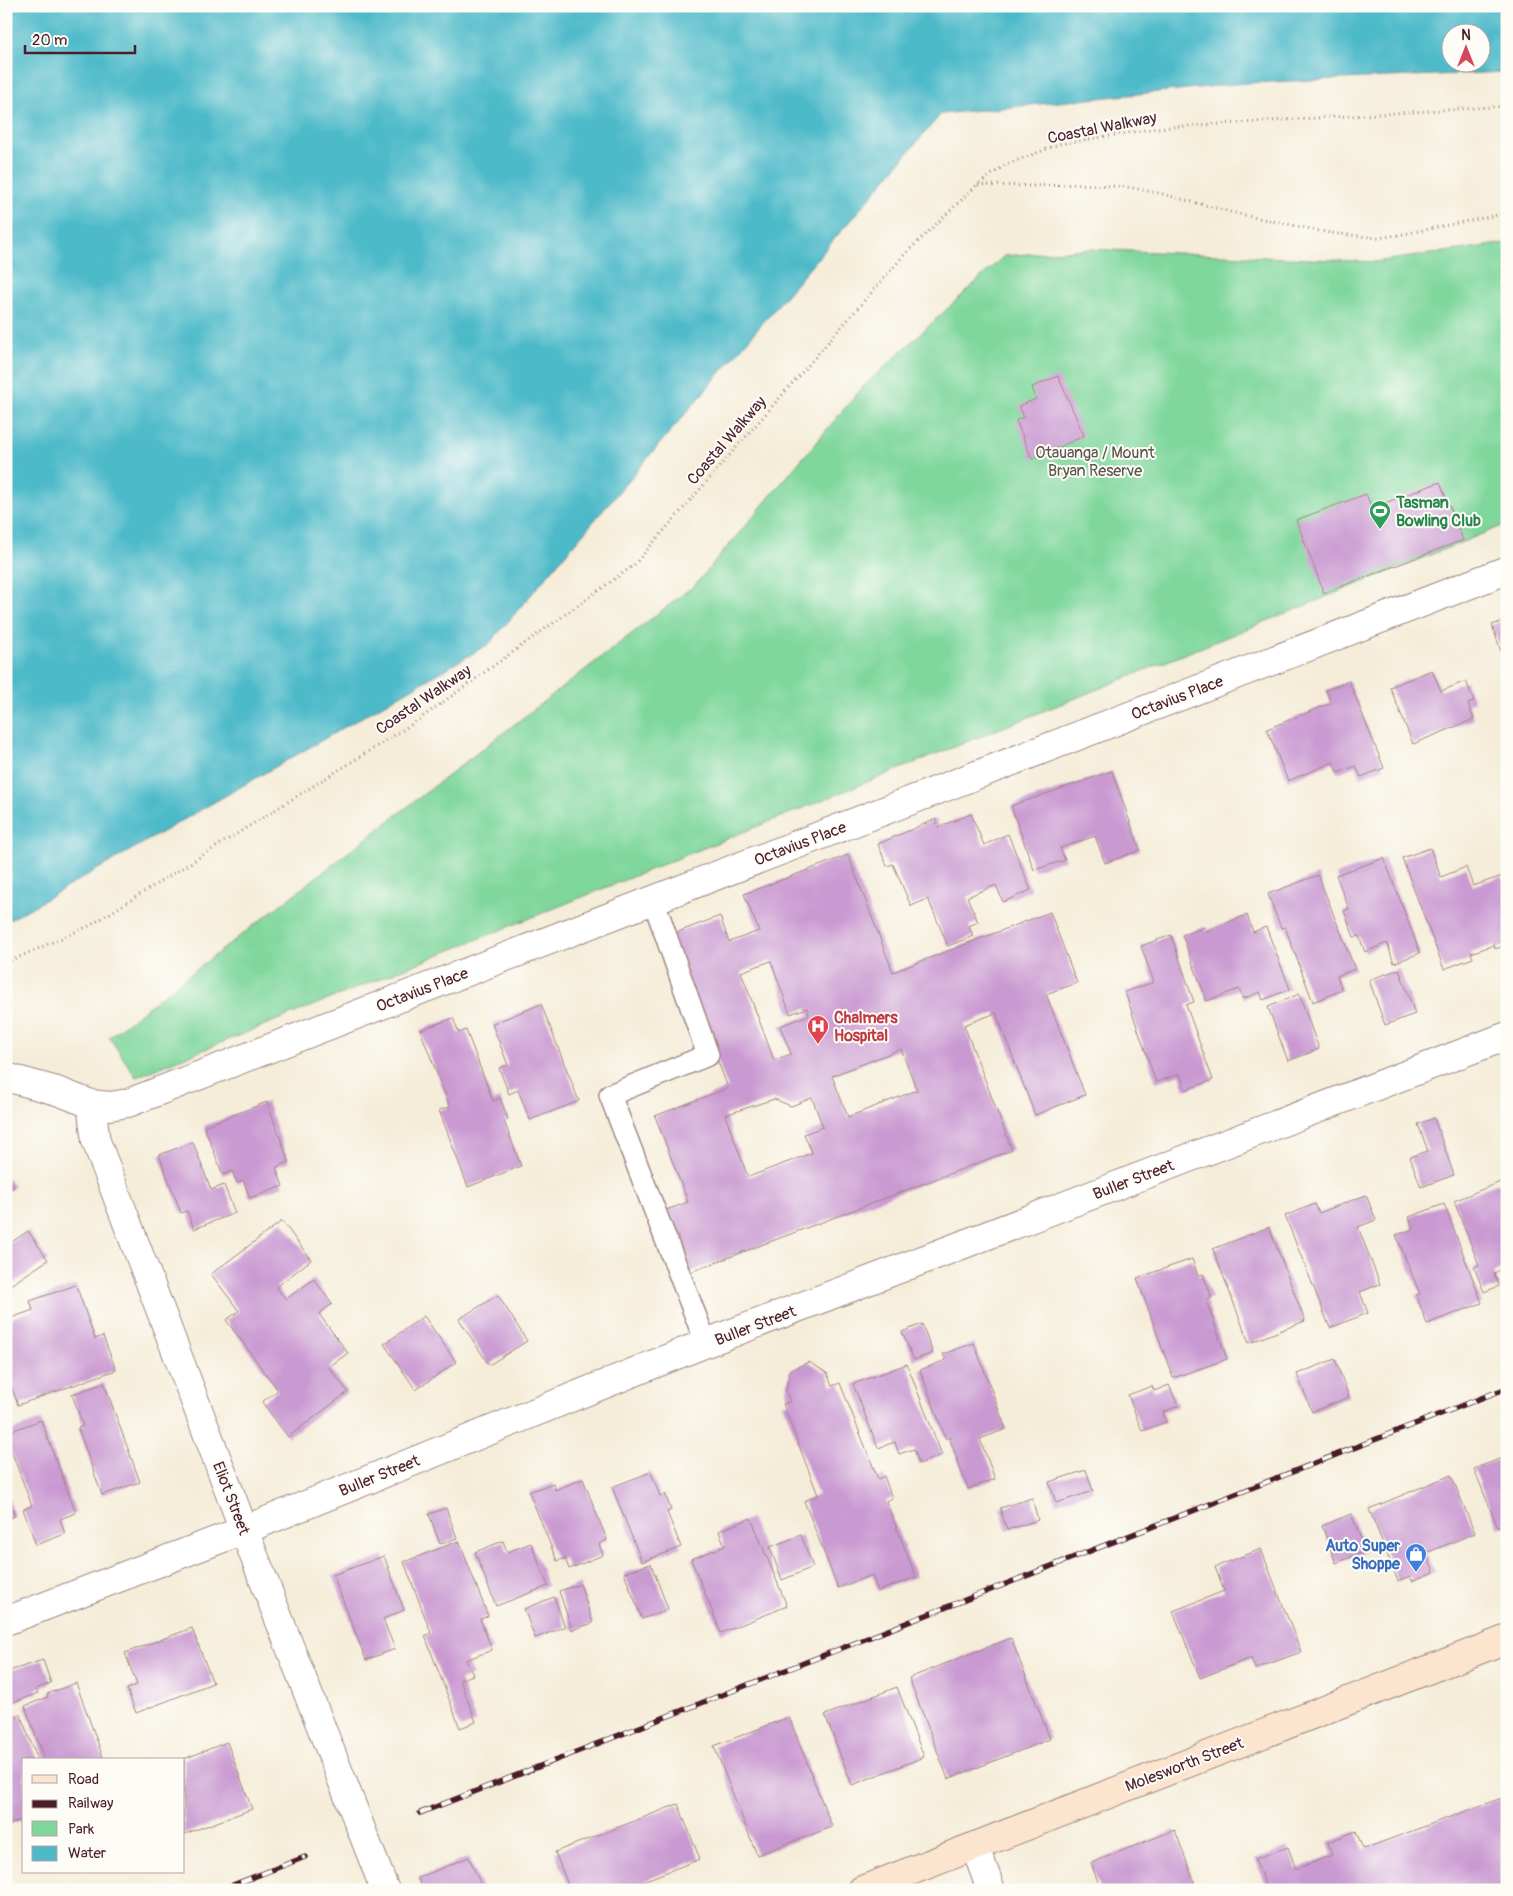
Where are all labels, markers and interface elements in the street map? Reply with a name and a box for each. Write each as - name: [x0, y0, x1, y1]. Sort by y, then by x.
- scale bar: [25, 22, 135, 54]
- north arrow: [1440, 22, 1490, 72]
- text: N: [1461, 27, 1471, 44]
- text: 20 m: [32, 31, 67, 50]
- street label: Coastal Walkway: [1046, 108, 1159, 148]
- street label: Coastal Walkway: [683, 392, 771, 489]
- park label: Otauanga / Mount Bryan Reserve: [1035, 443, 1155, 481]
- place label: Tasman Bowling Club: [1395, 493, 1481, 531]
- sports icon: Tasman Bowling Club: [1368, 499, 1392, 530]
- street label: Coastal Walkway: [372, 660, 475, 739]
- street label: Octavius Place: [1128, 671, 1226, 725]
- street label: Octavius Place: [751, 817, 849, 871]
- street label: Octavius Place: [373, 963, 471, 1017]
- place label: Chalmers Hospital: [834, 1008, 898, 1046]
- hospital icon: Chalmers Hospital: [806, 1014, 830, 1045]
- street label: Buller Street: [1090, 1155, 1177, 1205]
- street label: Buller Street: [712, 1301, 799, 1351]
- street label: Buller Street: [336, 1450, 423, 1501]
- street label: Eliot Street: [208, 1459, 254, 1538]
- place label: Auto Super Shoppe: [1325, 1536, 1401, 1574]
- shop icon: Auto Super Shoppe: [1404, 1542, 1428, 1573]
- street label: Molesworth Street: [1122, 1733, 1247, 1797]
- legend: [22, 1758, 185, 1874]
- text: Road: [68, 1770, 99, 1789]
- text: Railway: [68, 1794, 114, 1813]
- text: Park: [68, 1820, 95, 1839]
- text: Water: [68, 1844, 107, 1863]

